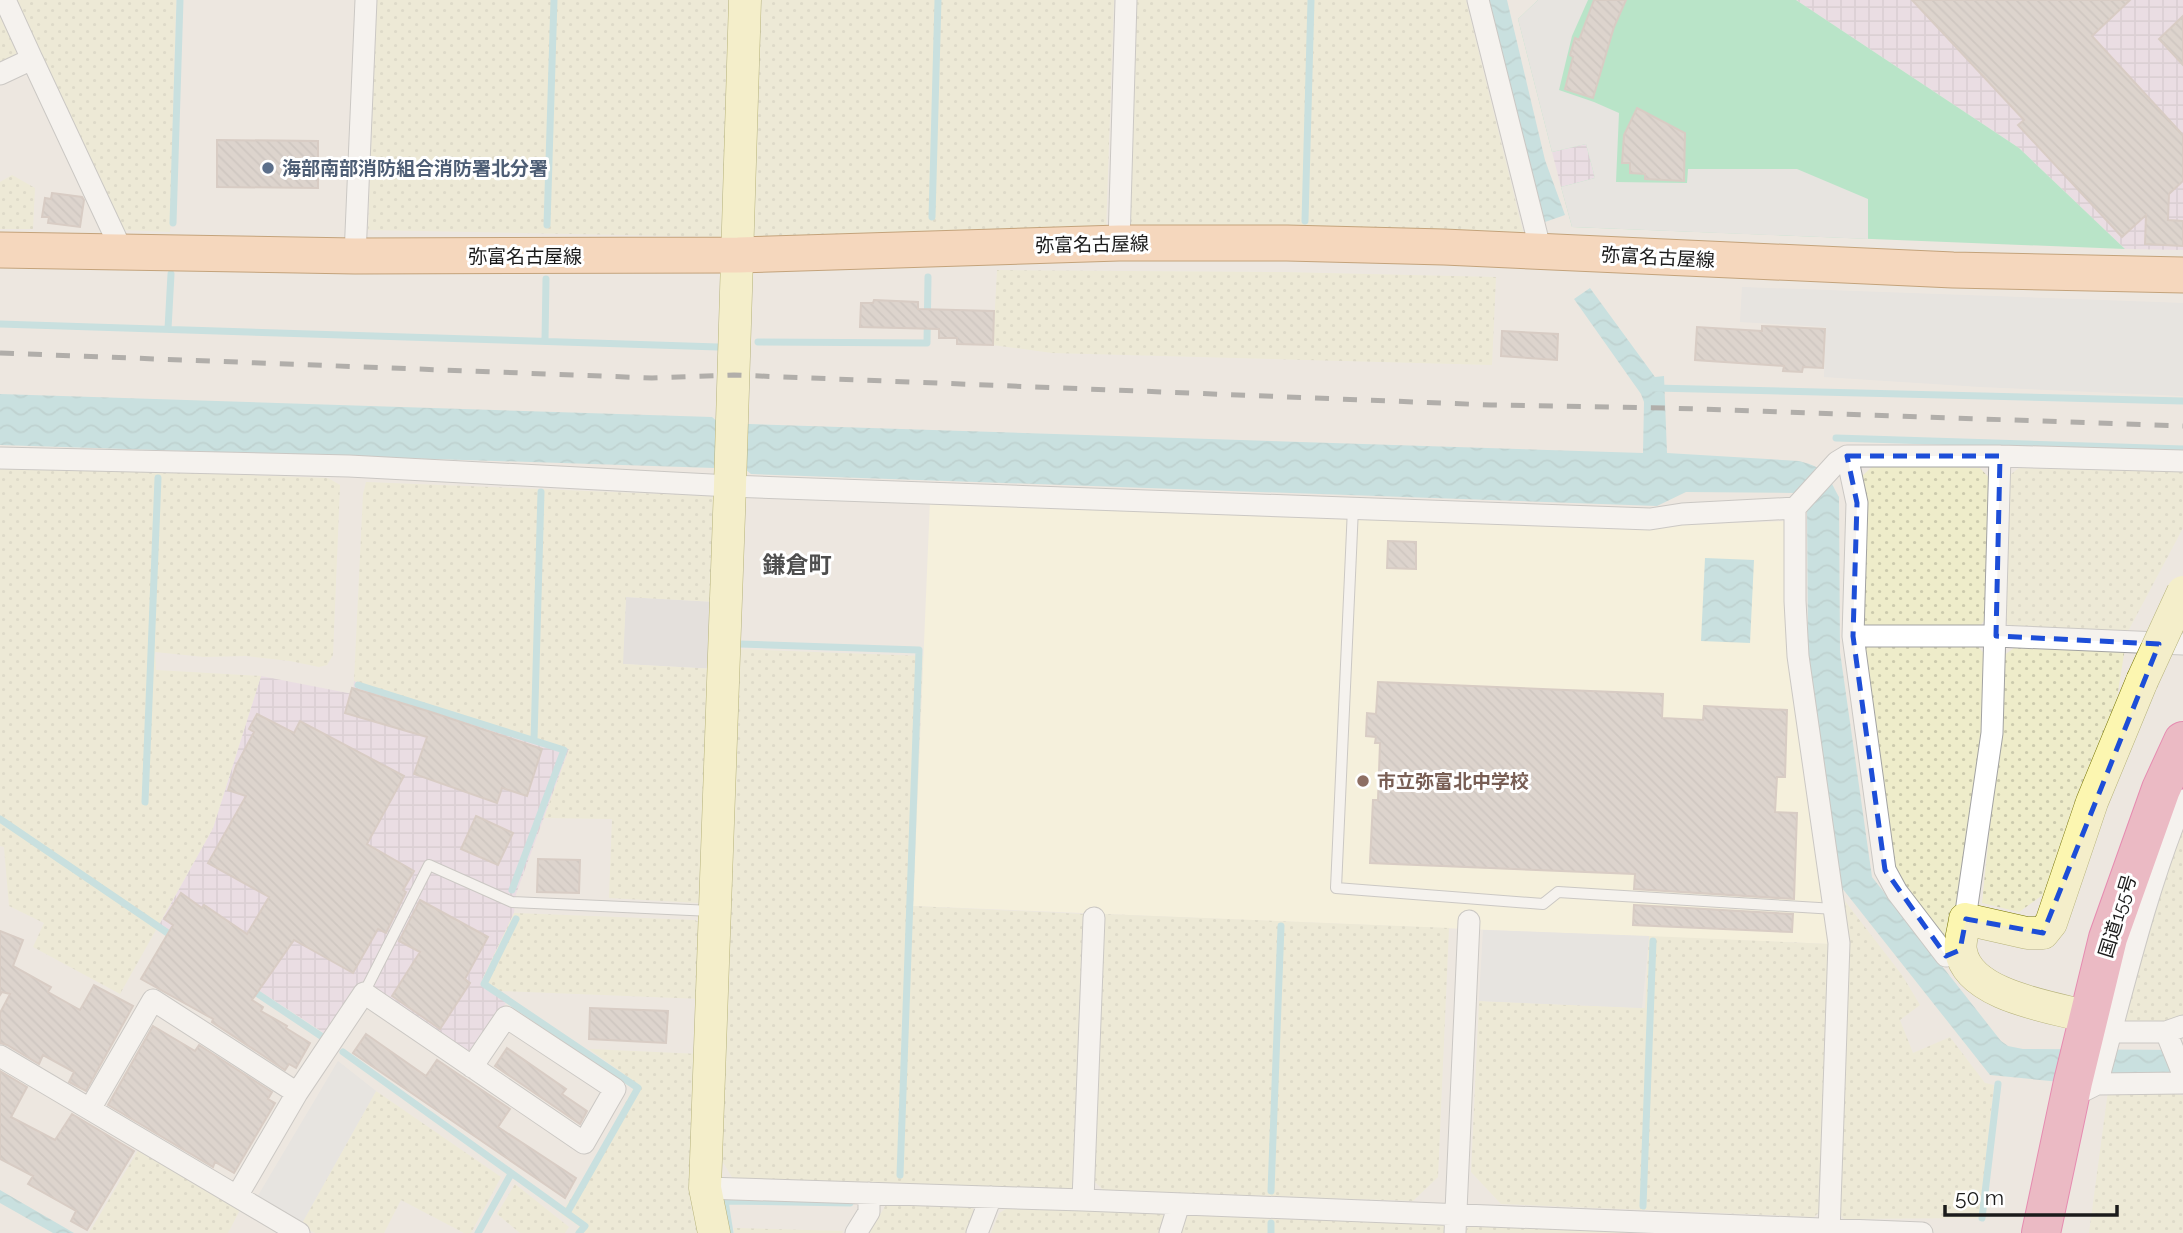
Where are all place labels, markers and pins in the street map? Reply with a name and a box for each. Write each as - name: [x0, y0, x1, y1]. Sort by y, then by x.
- place label: 海部南部消防組合消防署北分署: [282, 157, 548, 179]
- marker: 海部南部消防組合消防署北分署: [260, 160, 276, 176]
- place label: 市立弥富北中学校: [1377, 770, 1529, 792]
- marker: 市立弥富北中学校: [1355, 773, 1371, 789]

